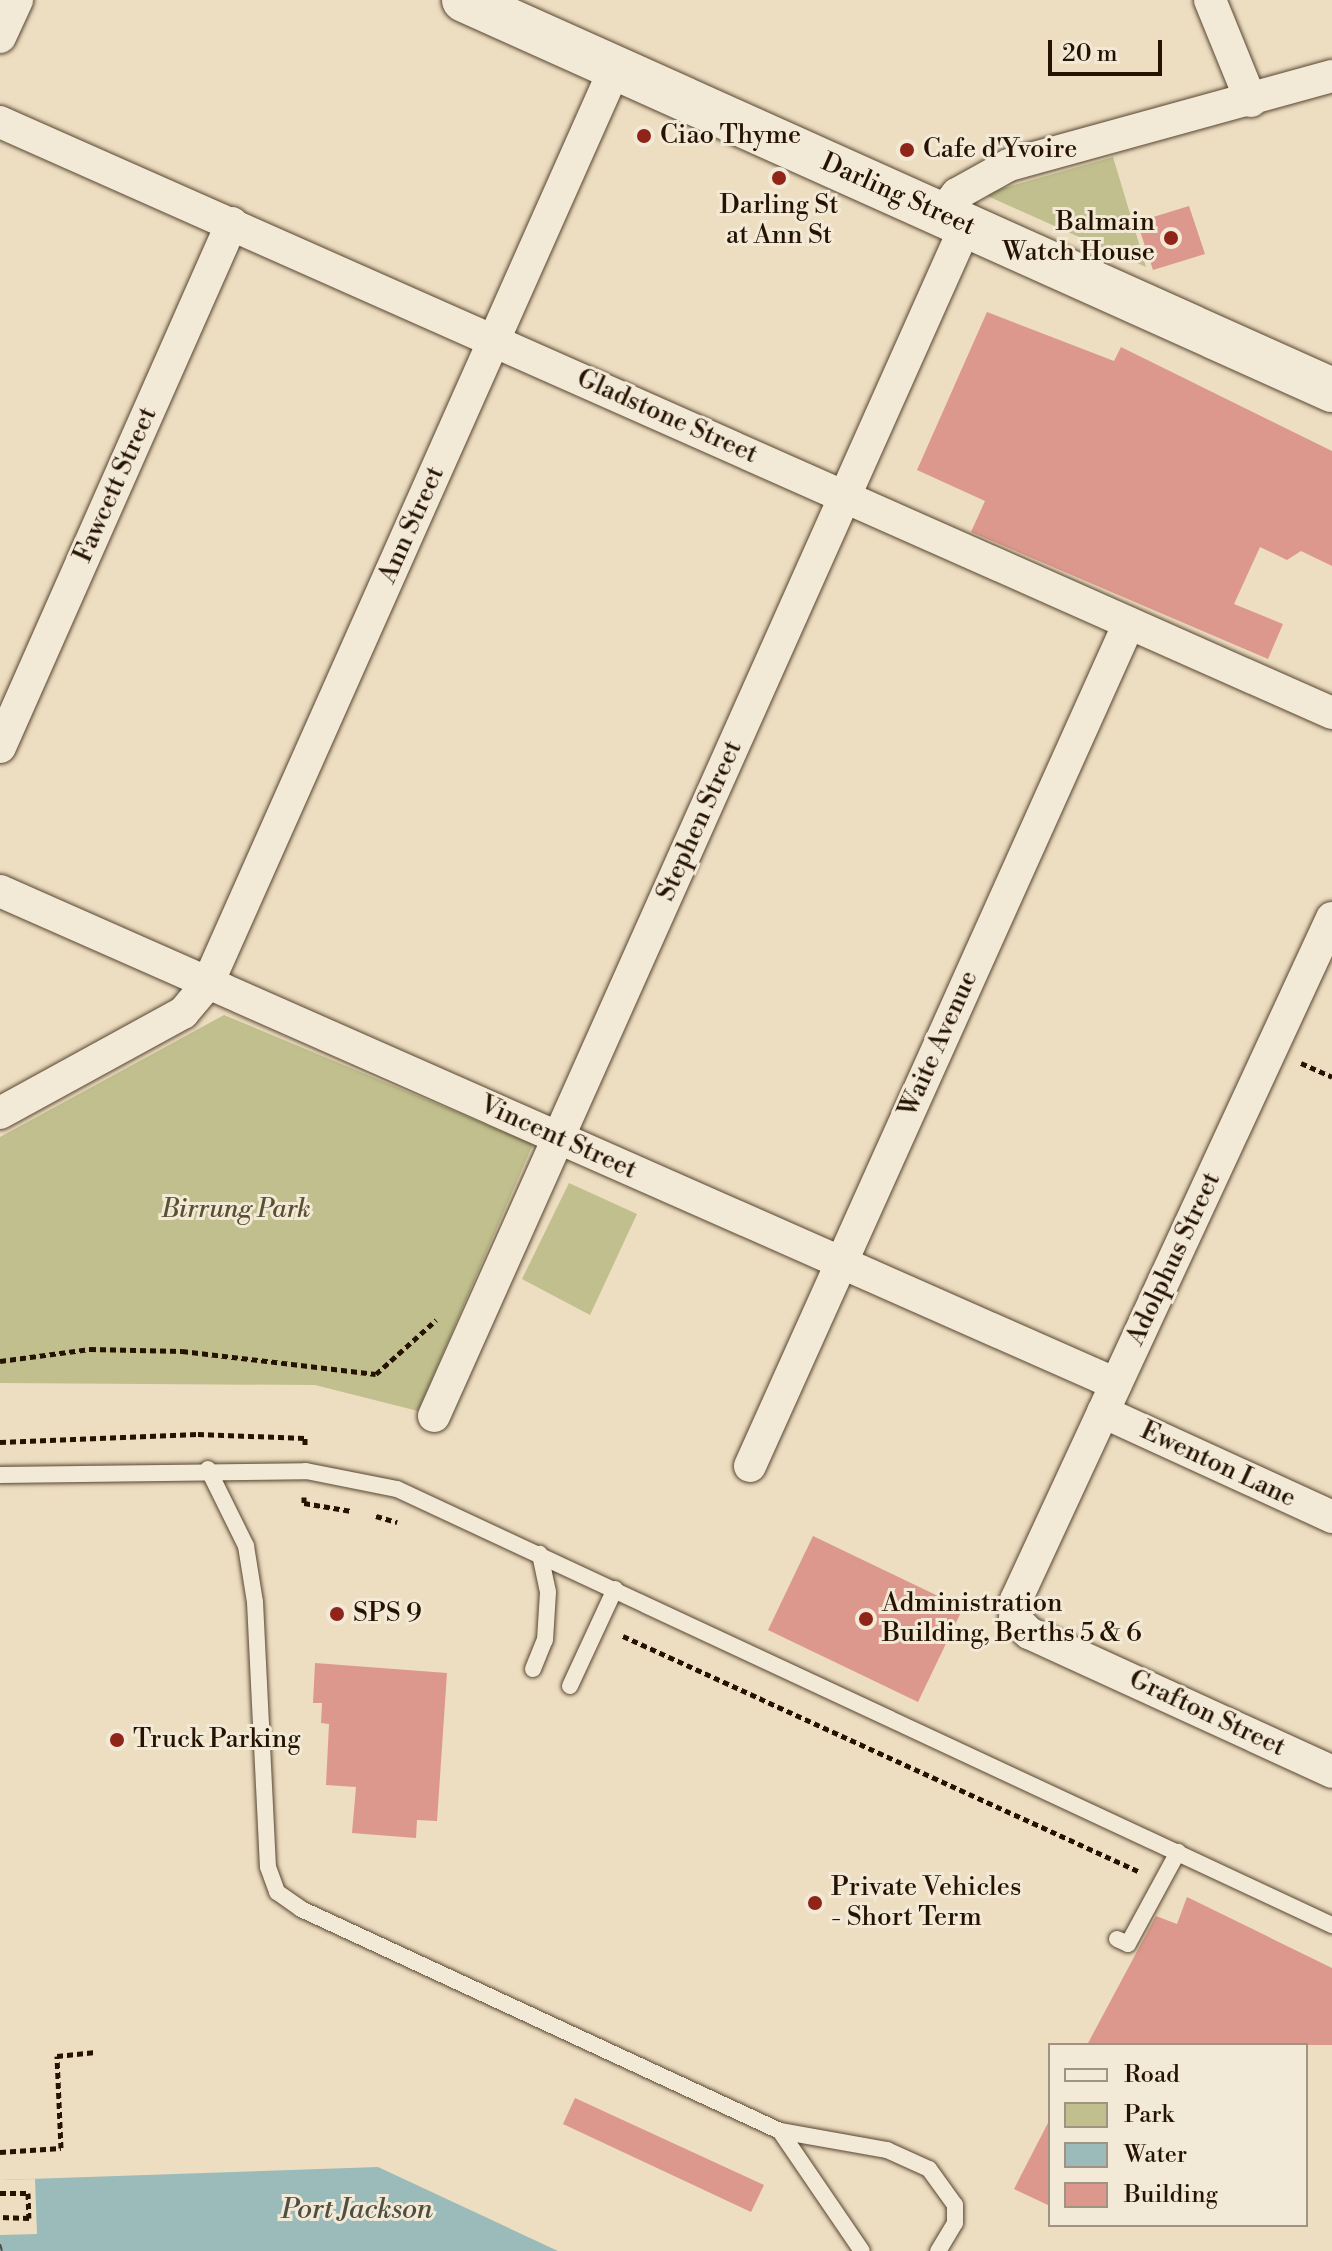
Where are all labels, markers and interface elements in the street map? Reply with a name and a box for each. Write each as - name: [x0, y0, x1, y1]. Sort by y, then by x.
- scale bar: [1052, 24, 1166, 74]
- text: 20 m: [1062, 39, 1118, 69]
- place label: Ciao Thyme: [660, 120, 801, 152]
- marker: Ciao Thyme: [635, 127, 653, 145]
- place label: Cafe d'Yvoire: [923, 134, 1077, 166]
- marker: Cafe d'Yvoire: [898, 141, 916, 159]
- street label: Darling Street: [816, 147, 980, 243]
- marker: Darling St at Ann St: [770, 169, 788, 187]
- place label: Darling St at Ann St: [720, 190, 838, 252]
- place label: Balmain Watch House: [1002, 207, 1155, 268]
- marker: Balmain Watch House: [1162, 229, 1180, 247]
- street label: Gladstone Street: [572, 363, 762, 471]
- street label: Fawcett Street: [68, 403, 164, 567]
- street label: Ann Street: [372, 462, 452, 588]
- street label: Stephen Street: [651, 736, 749, 906]
- street label: Waite Avenue: [893, 966, 985, 1122]
- street label: Vincent Street: [475, 1090, 641, 1186]
- street label: Adolphus Street: [1120, 1168, 1228, 1350]
- park label: Birrung Park: [161, 1194, 311, 1226]
- street label: Ewenton Lane: [1135, 1415, 1301, 1515]
- place label: Administration Building, Berths 5 & 6: [882, 1588, 1142, 1650]
- place label: SPS 9: [353, 1598, 422, 1630]
- marker: SPS 9: [328, 1605, 346, 1623]
- marker: Administration Building, Berths 5 & 6: [857, 1610, 875, 1628]
- street label: Grafton Street: [1124, 1664, 1290, 1764]
- place label: Truck Parking: [133, 1724, 301, 1756]
- marker: Truck Parking: [108, 1731, 126, 1749]
- place label: Private Vehicles - Short Term: [831, 1872, 1021, 1934]
- marker: Private Vehicles - Short Term: [806, 1894, 824, 1912]
- legend: [1048, 2043, 1308, 2227]
- text: Road: [1124, 2060, 1180, 2090]
- text: Park: [1124, 2100, 1174, 2130]
- text: Water: [1124, 2140, 1187, 2170]
- text: Building: [1124, 2180, 1218, 2210]
- water label: Port Jackson: [281, 2193, 433, 2227]

